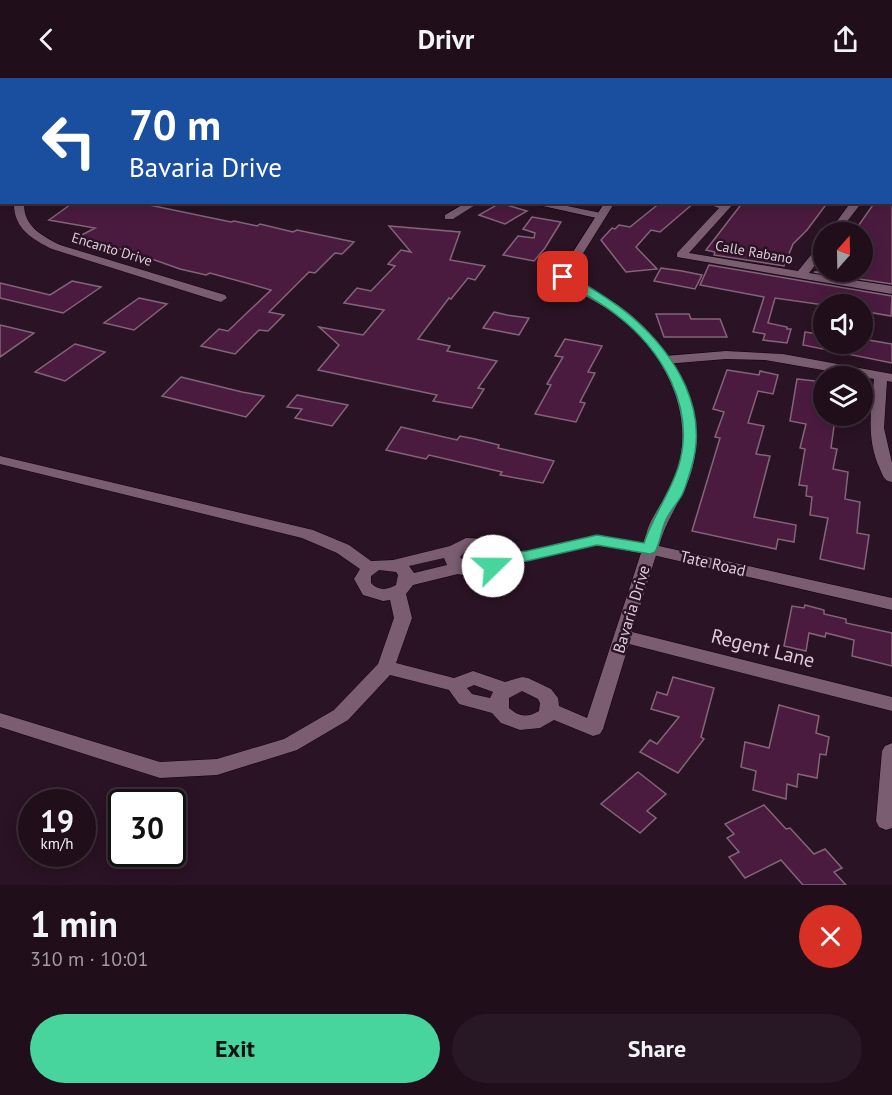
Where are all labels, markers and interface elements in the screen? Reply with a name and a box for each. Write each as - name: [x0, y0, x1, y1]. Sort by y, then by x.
- text: Drivr: [418, 22, 474, 56]
- icon: back: [30, 23, 63, 56]
- icon: share: [829, 23, 862, 56]
- text: 70 m: [129, 97, 221, 152]
- icon: left: [30, 102, 108, 180]
- text: Bavaria Drive: [129, 150, 282, 184]
- north arrow: [813, 222, 873, 282]
- map controls: [813, 222, 873, 426]
- street label: Encanto Drive: [70, 228, 154, 270]
- street label: Calle Rabano: [714, 236, 794, 268]
- pin: [537, 251, 588, 302]
- icon: arrive: [546, 260, 579, 293]
- button: sound: [813, 294, 873, 354]
- button: layers: [813, 366, 873, 426]
- position arrow: [461, 534, 525, 598]
- street label: Tate Road: [678, 546, 748, 580]
- street label: Bavaria Drive: [608, 563, 654, 655]
- street label: Regent Lane: [709, 623, 817, 673]
- speed limit sign: 30: [108, 789, 186, 867]
- text: 19: [40, 801, 74, 840]
- text: km/h: [41, 834, 73, 853]
- text: 1 min: [30, 900, 118, 947]
- button: close: [799, 905, 862, 968]
- text: 310 m · 10:01: [30, 946, 148, 972]
- button: Exit: [30, 1014, 440, 1083]
- button: Share: [452, 1014, 862, 1083]

